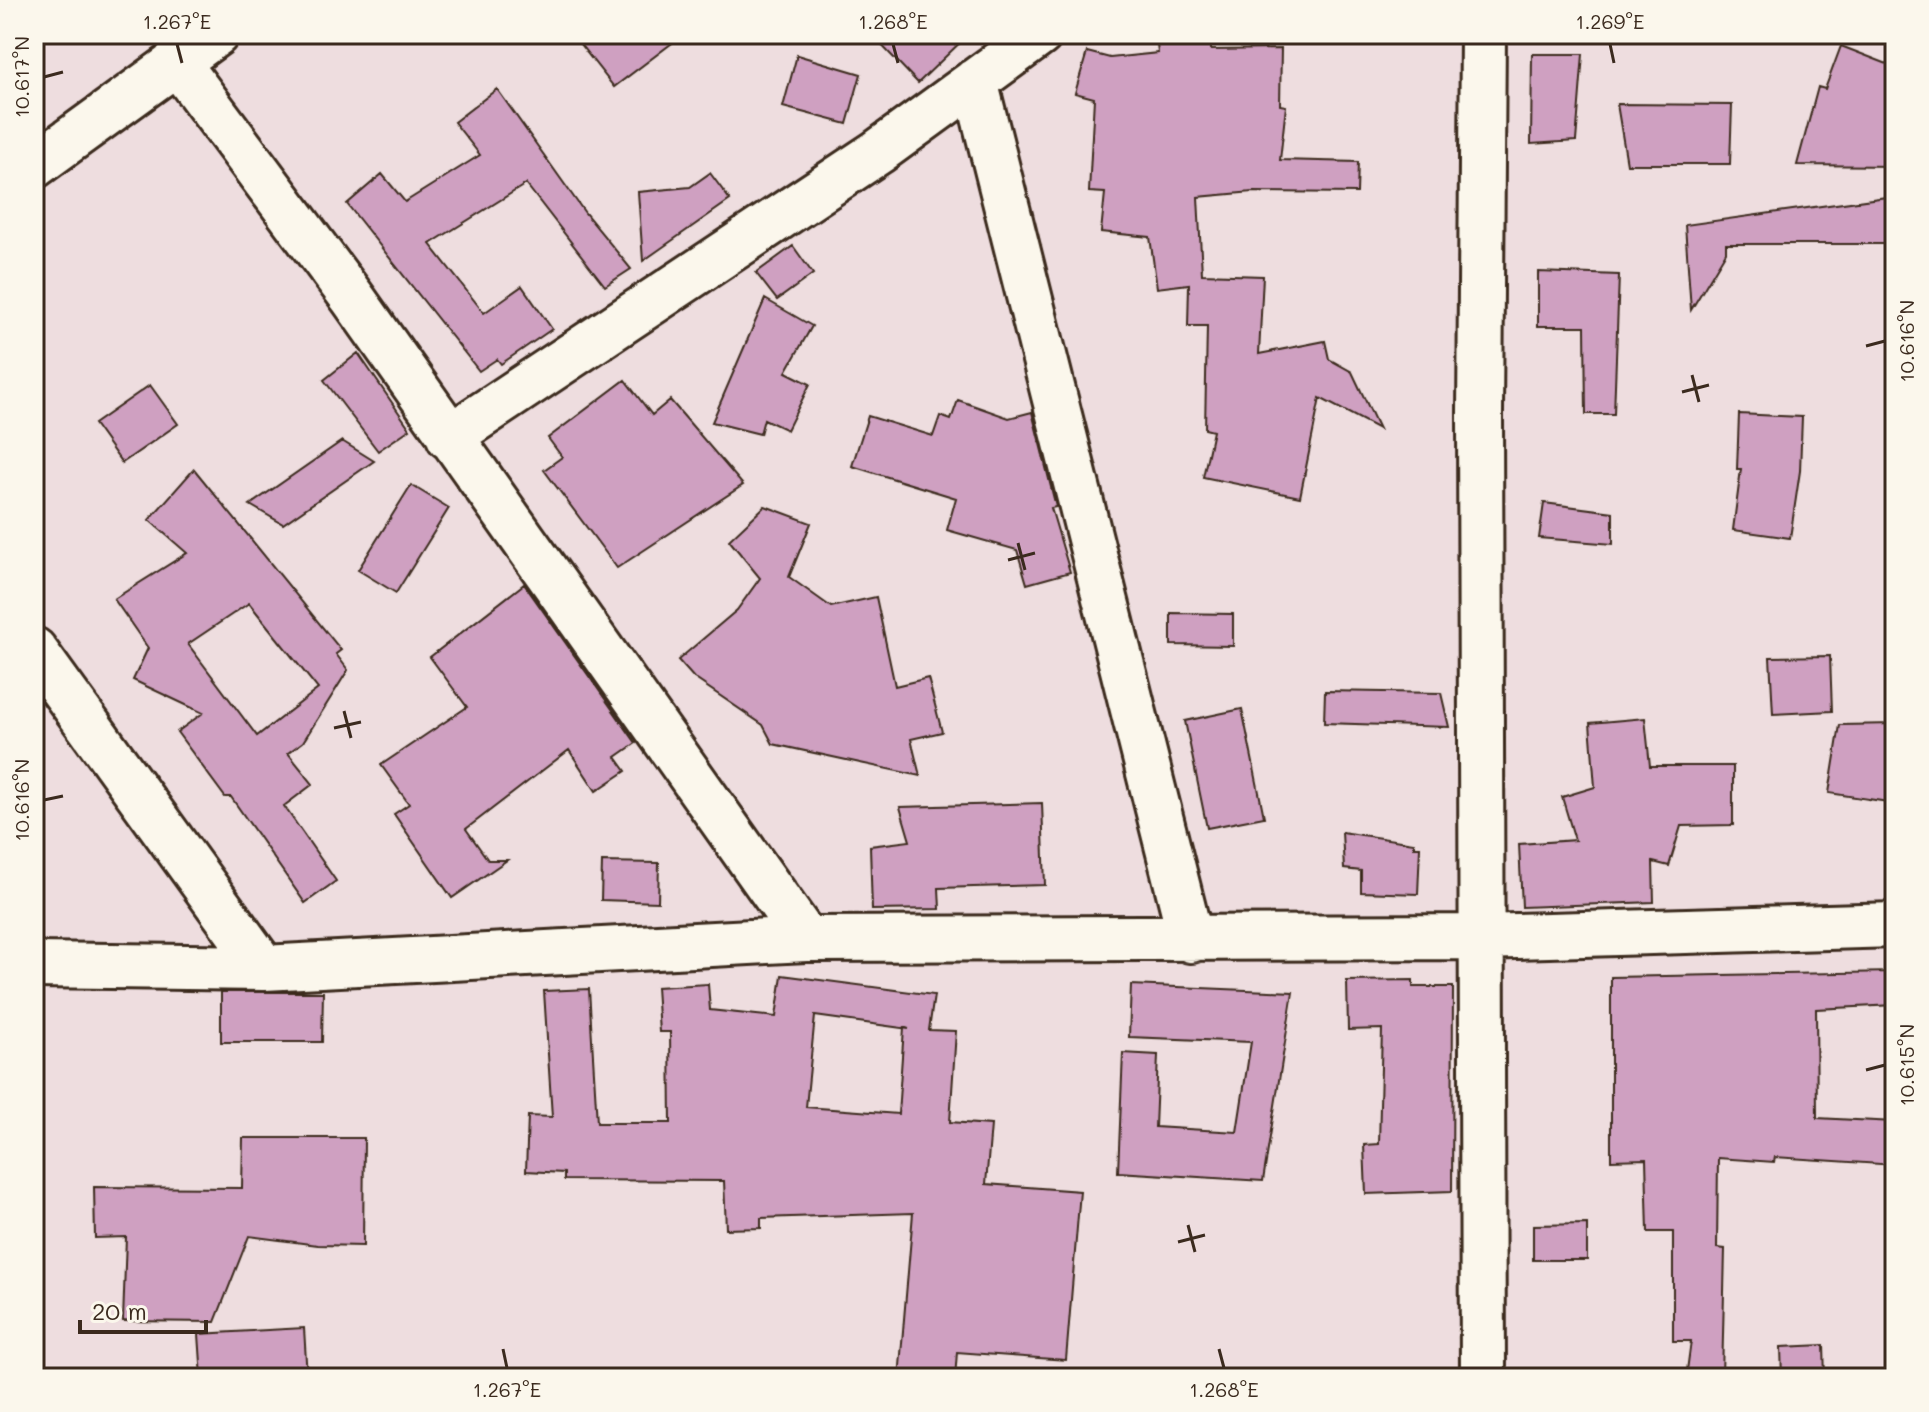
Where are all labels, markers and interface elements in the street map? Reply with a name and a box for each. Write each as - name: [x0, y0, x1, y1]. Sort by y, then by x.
- text: 1.267°E: [143, 8, 211, 34]
- text: 1.268°E: [858, 8, 928, 34]
- text: 1.269°E: [1575, 8, 1645, 34]
- text: 10.617°N: [8, 36, 34, 118]
- text: 10.616°N: [1893, 300, 1919, 382]
- text: 10.616°N: [8, 759, 34, 841]
- text: 10.615°N: [1893, 1024, 1919, 1106]
- scale bar: [80, 1284, 206, 1334]
- text: 20 m: [92, 1295, 147, 1326]
- text: 1.267°E: [473, 1376, 541, 1402]
- text: 1.268°E: [1189, 1376, 1259, 1402]

